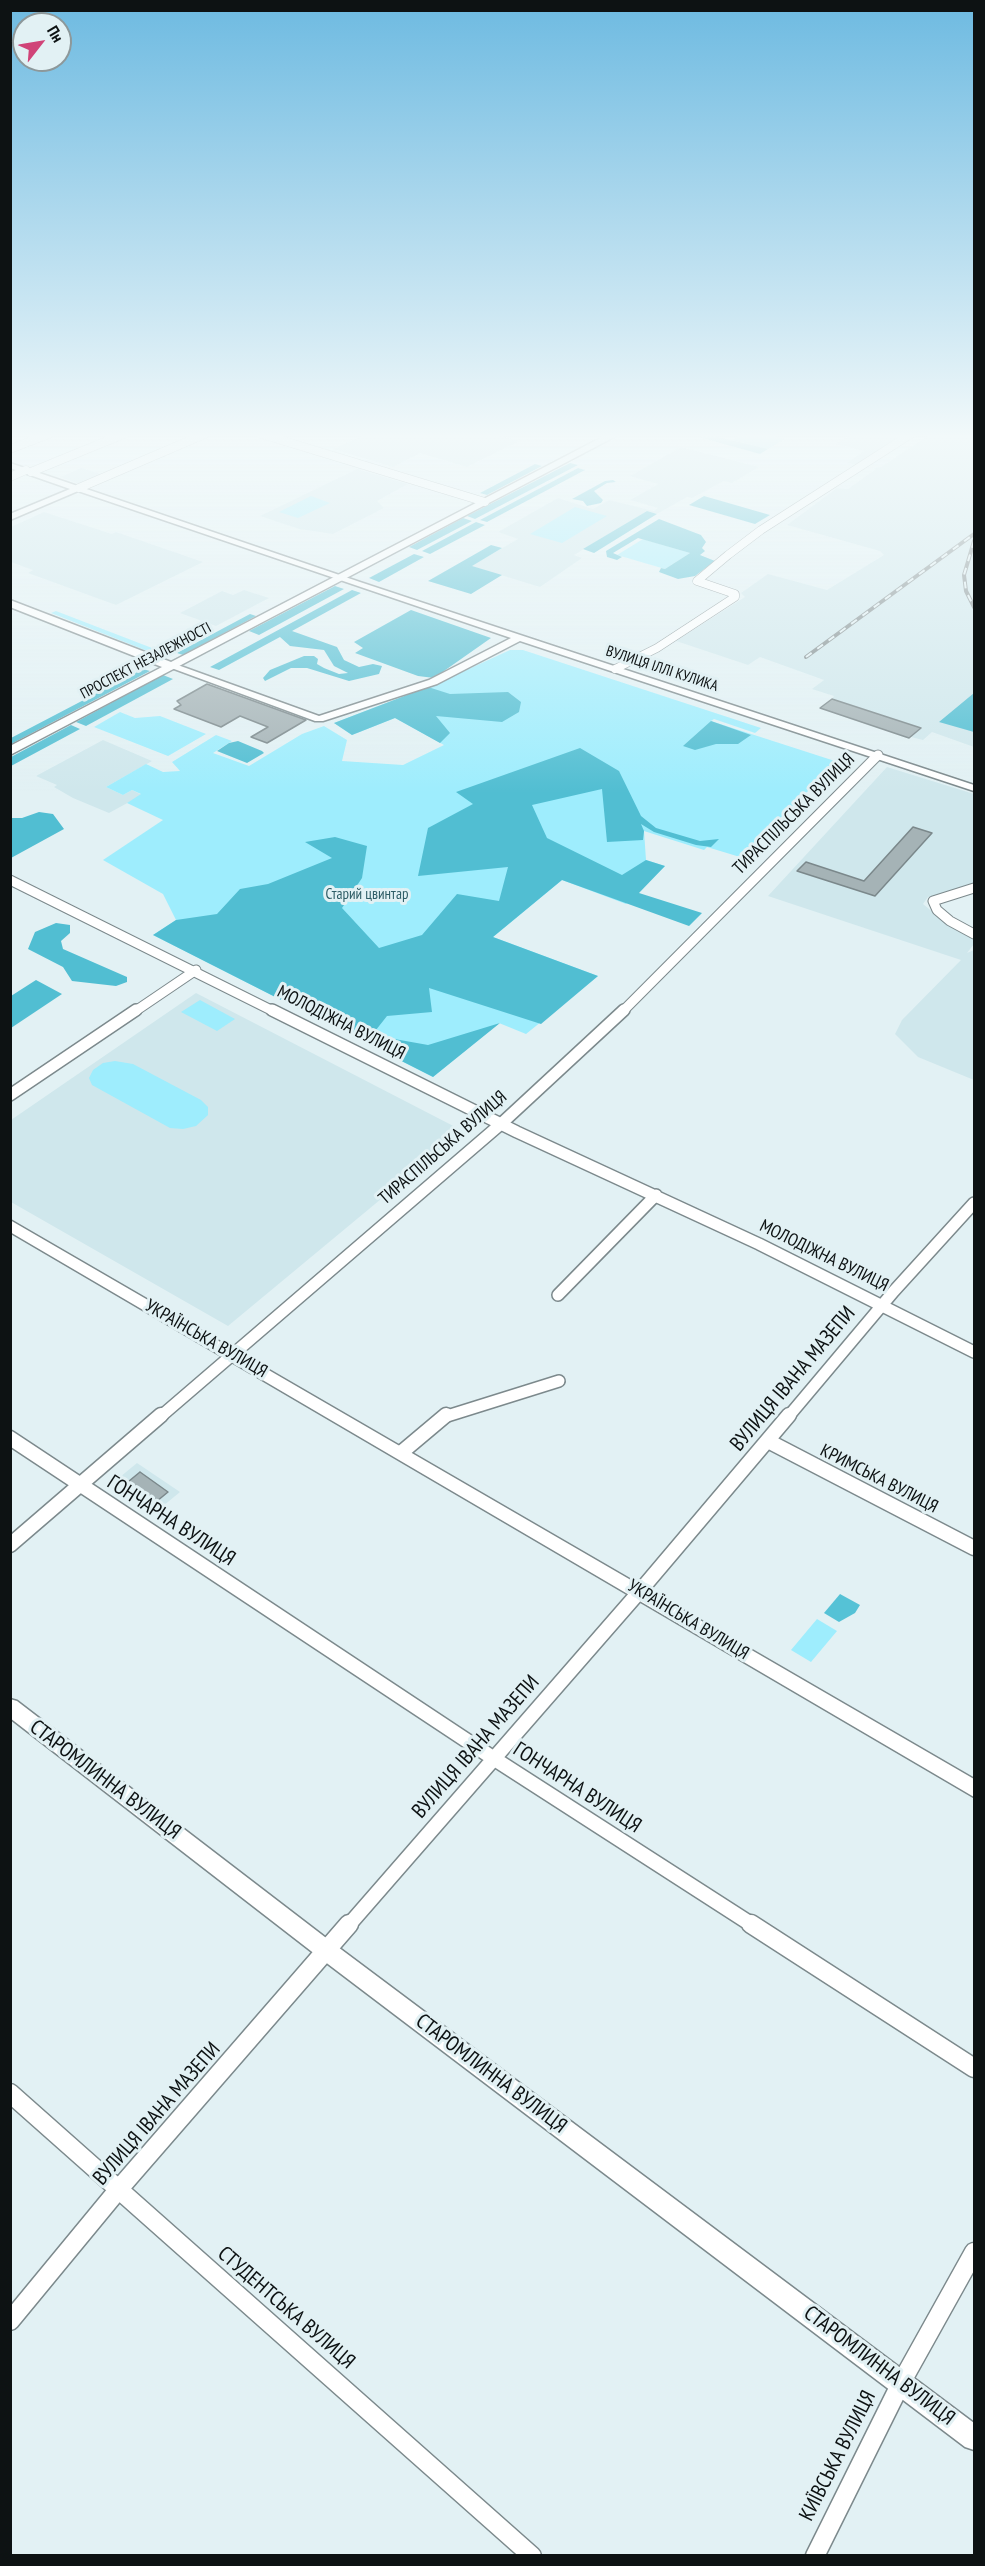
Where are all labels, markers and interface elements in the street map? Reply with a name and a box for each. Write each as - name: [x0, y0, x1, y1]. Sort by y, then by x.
- north arrow: [12, 12, 72, 72]
- text: Пн: [43, 22, 68, 46]
- street label: ПРОСПЕКТ НЕЗАЛЕЖНОСТІ: [77, 619, 215, 703]
- street label: ВУЛИЦЯ ІЛЛІ КУЛИКА: [604, 642, 720, 696]
- street label: ТИРАСПІЛЬСЬКА ВУЛИЦЯ: [729, 749, 859, 879]
- park label: Старий цвинтар: [326, 886, 408, 904]
- street label: МОЛОДІЖНА ВУЛИЦЯ: [273, 981, 409, 1065]
- street label: ТИРАСПІЛЬСЬКА ВУЛИЦЯ: [374, 1086, 512, 1210]
- street label: МОЛОДІЖНА ВУЛИЦЯ: [756, 1215, 892, 1297]
- street label: УКРАЇНСЬКА ВУЛИЦЯ: [141, 1295, 271, 1383]
- street label: ВУЛИЦЯ ІВАНА МАЗЕПИ: [725, 1302, 861, 1456]
- street label: КРИМСЬКА ВУЛИЦЯ: [817, 1440, 941, 1518]
- street label: ГОНЧАРНА ВУЛИЦЯ: [102, 1470, 240, 1572]
- street label: УКРАЇНСЬКА ВУЛИЦЯ: [624, 1575, 752, 1665]
- street label: ВУЛИЦЯ ІВАНА МАЗЕПИ: [407, 1670, 545, 1824]
- street label: СТАРОМЛИННА ВУЛИЦЯ: [25, 1715, 185, 1845]
- street label: ГОНЧАРНА ВУЛИЦЯ: [508, 1737, 646, 1839]
- street label: СТАРОМЛИННА ВУЛИЦЯ: [411, 2009, 571, 2139]
- street label: ВУЛИЦЯ ІВАНА МАЗЕПИ: [88, 2037, 226, 2191]
- street label: СТУДЕНТСЬКА ВУЛИЦЯ: [212, 2242, 360, 2374]
- street label: СТАРОМЛИННА ВУЛИЦЯ: [799, 2301, 959, 2431]
- street label: КИЇВСЬКА ВУЛИЦЯ: [794, 2387, 882, 2525]

